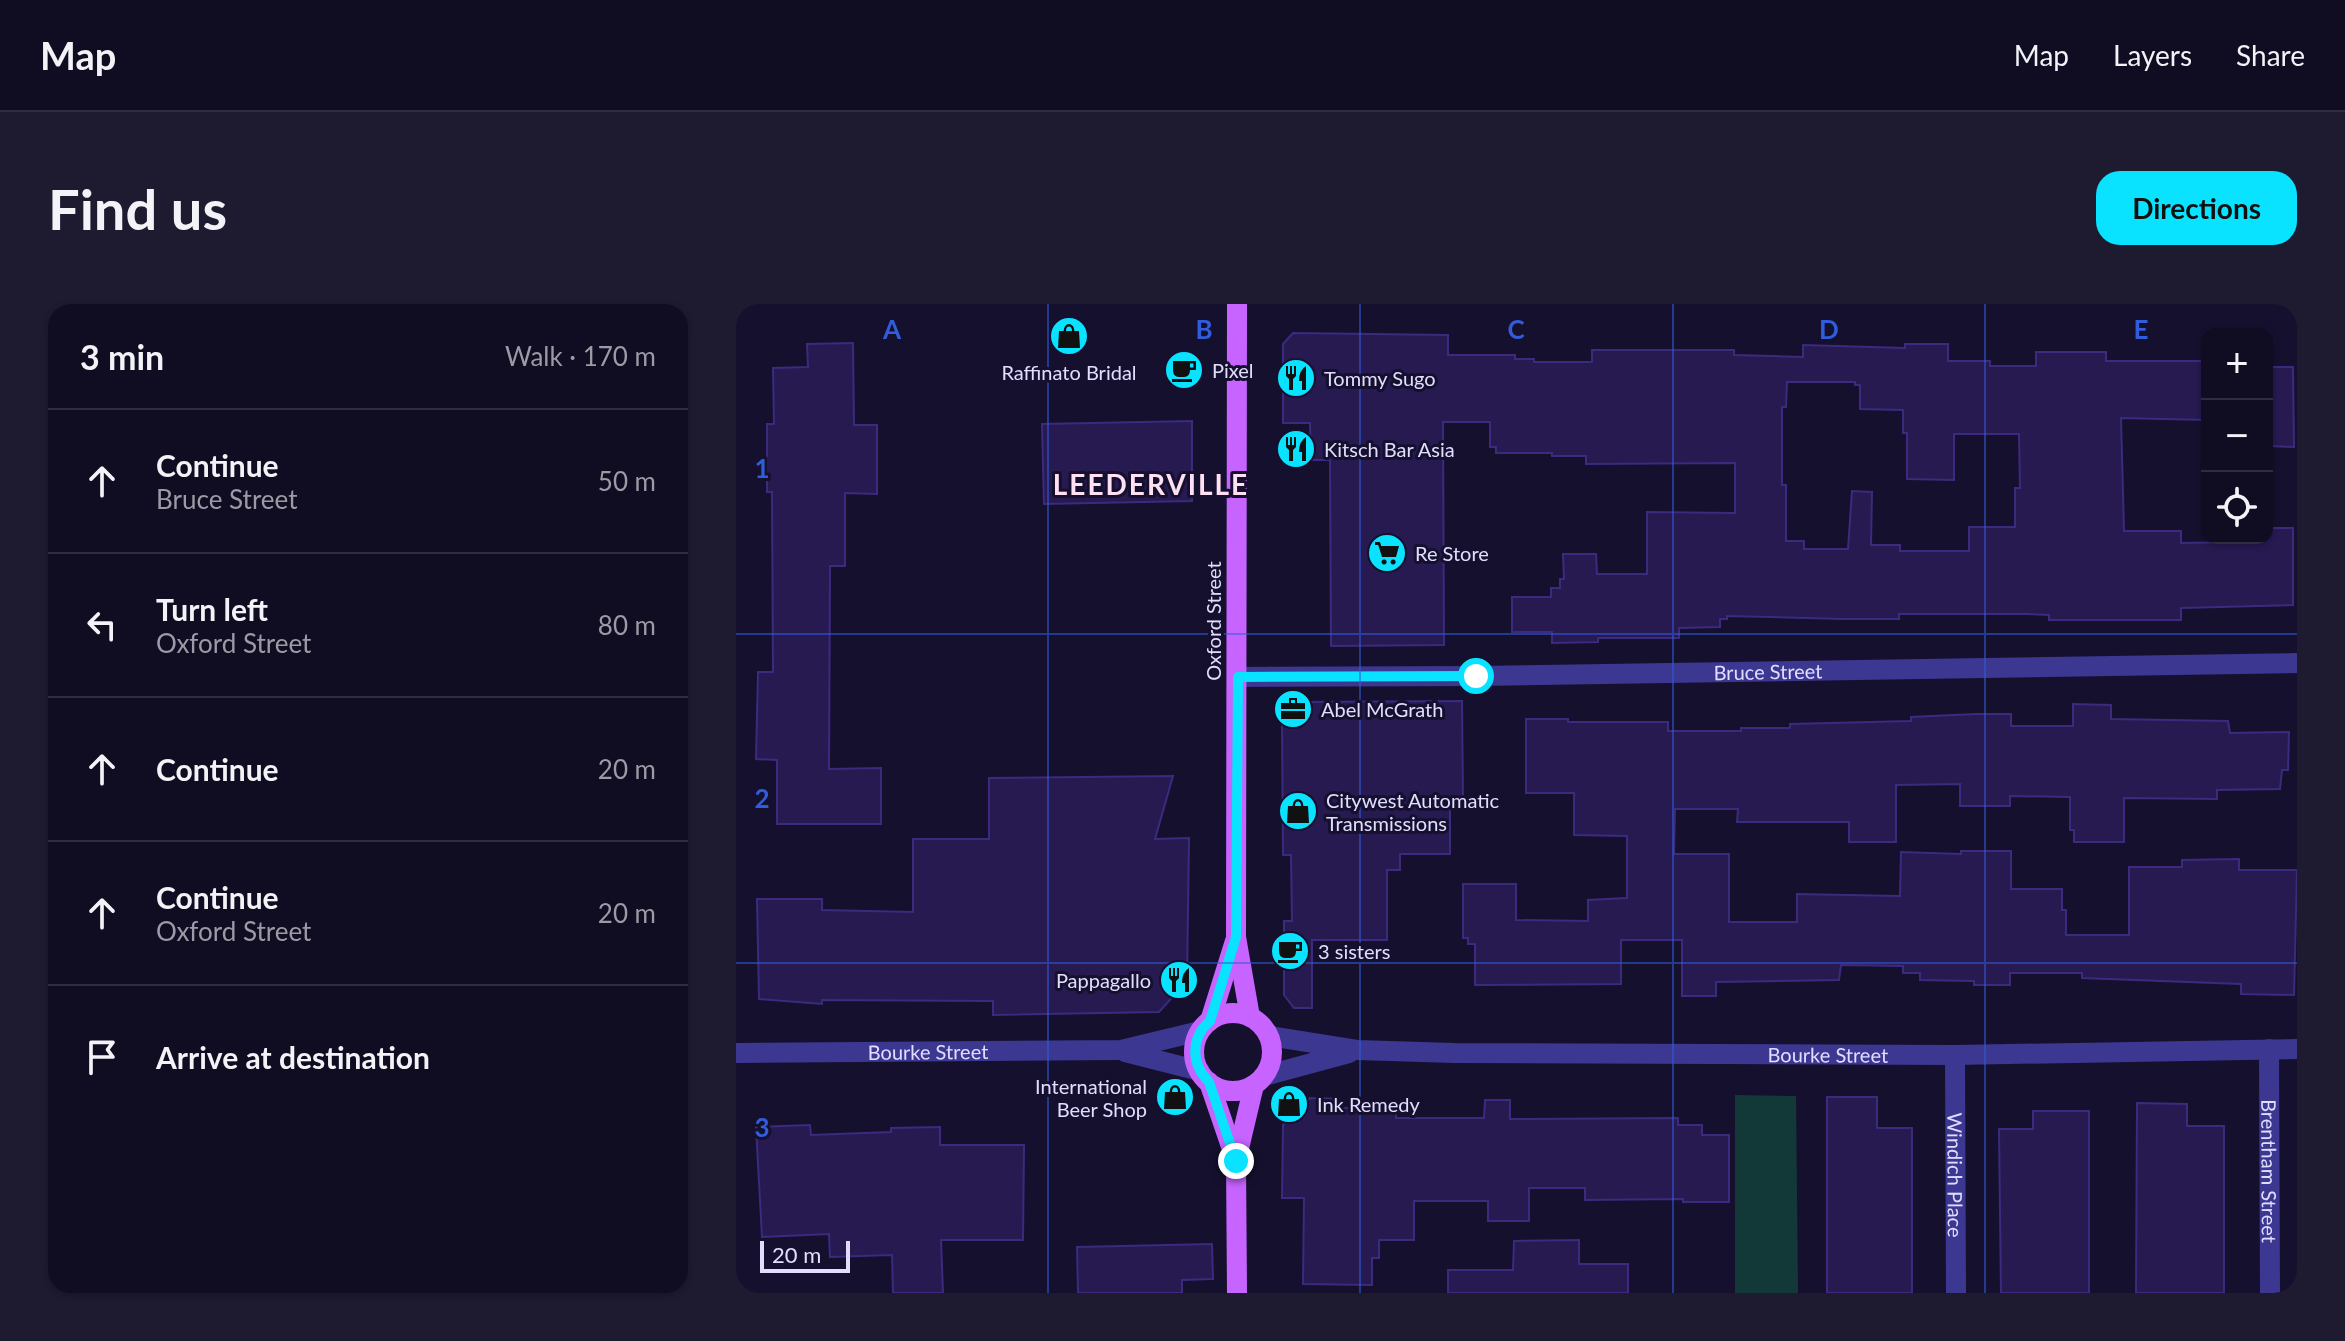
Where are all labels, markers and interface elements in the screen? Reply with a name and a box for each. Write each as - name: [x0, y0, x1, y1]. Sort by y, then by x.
- text: Map: [40, 32, 116, 78]
- text: Map: [2014, 38, 2069, 72]
- text: Layers: [2113, 38, 2192, 72]
- text: Share: [2236, 38, 2305, 72]
- button: Directions: [2096, 171, 2297, 245]
- text: Find us: [48, 175, 227, 242]
- text: A: [882, 313, 902, 345]
- text: B: [1195, 313, 1213, 345]
- text: C: [1507, 313, 1525, 345]
- text: D: [1819, 313, 1839, 345]
- text: E: [2134, 313, 2148, 345]
- shop icon: Raffinato Bridal: [1048, 315, 1090, 357]
- map controls: [2201, 328, 2273, 544]
- button: +: [2201, 328, 2273, 400]
- text: 3 min: [80, 336, 164, 377]
- text: Walk · 170 m: [505, 340, 656, 372]
- cafe icon: Pixel: [1163, 349, 1205, 391]
- restaurant icon: Tommy Sugo: [1275, 357, 1317, 399]
- place label: Pixel: [1212, 358, 1254, 382]
- place label: Raffinato Bridal: [1001, 360, 1137, 384]
- place label: Tommy Sugo: [1324, 366, 1436, 390]
- button: −: [2201, 400, 2273, 472]
- restaurant icon: Kitsch Bar Asia: [1275, 428, 1317, 470]
- place label: Kitsch Bar Asia: [1324, 437, 1455, 461]
- text: Continue: [156, 447, 279, 483]
- text: 1: [754, 452, 770, 484]
- icon: ahead: [80, 459, 124, 503]
- text: 50 m: [598, 465, 656, 497]
- district label: LEEDERVILLE: [1053, 467, 1249, 501]
- button: locate: [2201, 472, 2273, 544]
- text: Bruce Street: [156, 483, 298, 515]
- supermarket icon: Re Store: [1366, 532, 1408, 574]
- place label: Re Store: [1415, 541, 1489, 565]
- street label: Oxford Street: [1201, 561, 1225, 681]
- text: Turn left: [156, 591, 268, 627]
- icon: left: [80, 603, 124, 647]
- text: 80 m: [598, 609, 656, 641]
- text: Oxford Street: [156, 627, 311, 659]
- route start: [1458, 658, 1494, 694]
- street label: Bruce Street: [1713, 659, 1823, 684]
- office icon: Abel McGrath: [1272, 688, 1314, 730]
- place label: Abel McGrath: [1321, 697, 1443, 721]
- icon: ahead: [80, 747, 124, 791]
- text: Continue: [156, 751, 279, 787]
- text: 20 m: [598, 753, 656, 785]
- text: 2: [754, 782, 770, 814]
- place label: Citywest Automatic Transmissions: [1326, 788, 1500, 835]
- shop icon: Citywest Automatic Transmissions: [1277, 790, 1319, 832]
- text: Continue: [156, 879, 279, 915]
- icon: ahead: [80, 891, 124, 935]
- text: 20 m: [598, 897, 656, 929]
- text: Oxford Street: [156, 915, 311, 947]
- cafe icon: 3 sisters: [1269, 930, 1311, 972]
- place label: 3 sisters: [1318, 939, 1390, 963]
- restaurant icon: Pappagallo: [1158, 959, 1200, 1001]
- place label: Pappagallo: [1056, 968, 1151, 992]
- icon: arrive: [80, 1035, 124, 1079]
- text: Arrive at destination: [156, 1039, 430, 1075]
- street label: Bourke Street: [868, 1039, 988, 1064]
- street label: Bourke Street: [1768, 1042, 1888, 1067]
- place label: International Beer Shop: [1035, 1074, 1147, 1121]
- shop icon: International Beer Shop: [1154, 1076, 1196, 1118]
- shop icon: Ink Remedy: [1268, 1083, 1310, 1125]
- place label: Ink Remedy: [1317, 1092, 1421, 1116]
- street label: Brentham Street: [2257, 1099, 2282, 1243]
- text: 3: [754, 1111, 770, 1143]
- street label: Windich Place: [1943, 1112, 1968, 1238]
- route end: [1218, 1143, 1254, 1179]
- scale bar: [760, 1237, 850, 1273]
- text: 20 m: [772, 1241, 821, 1268]

